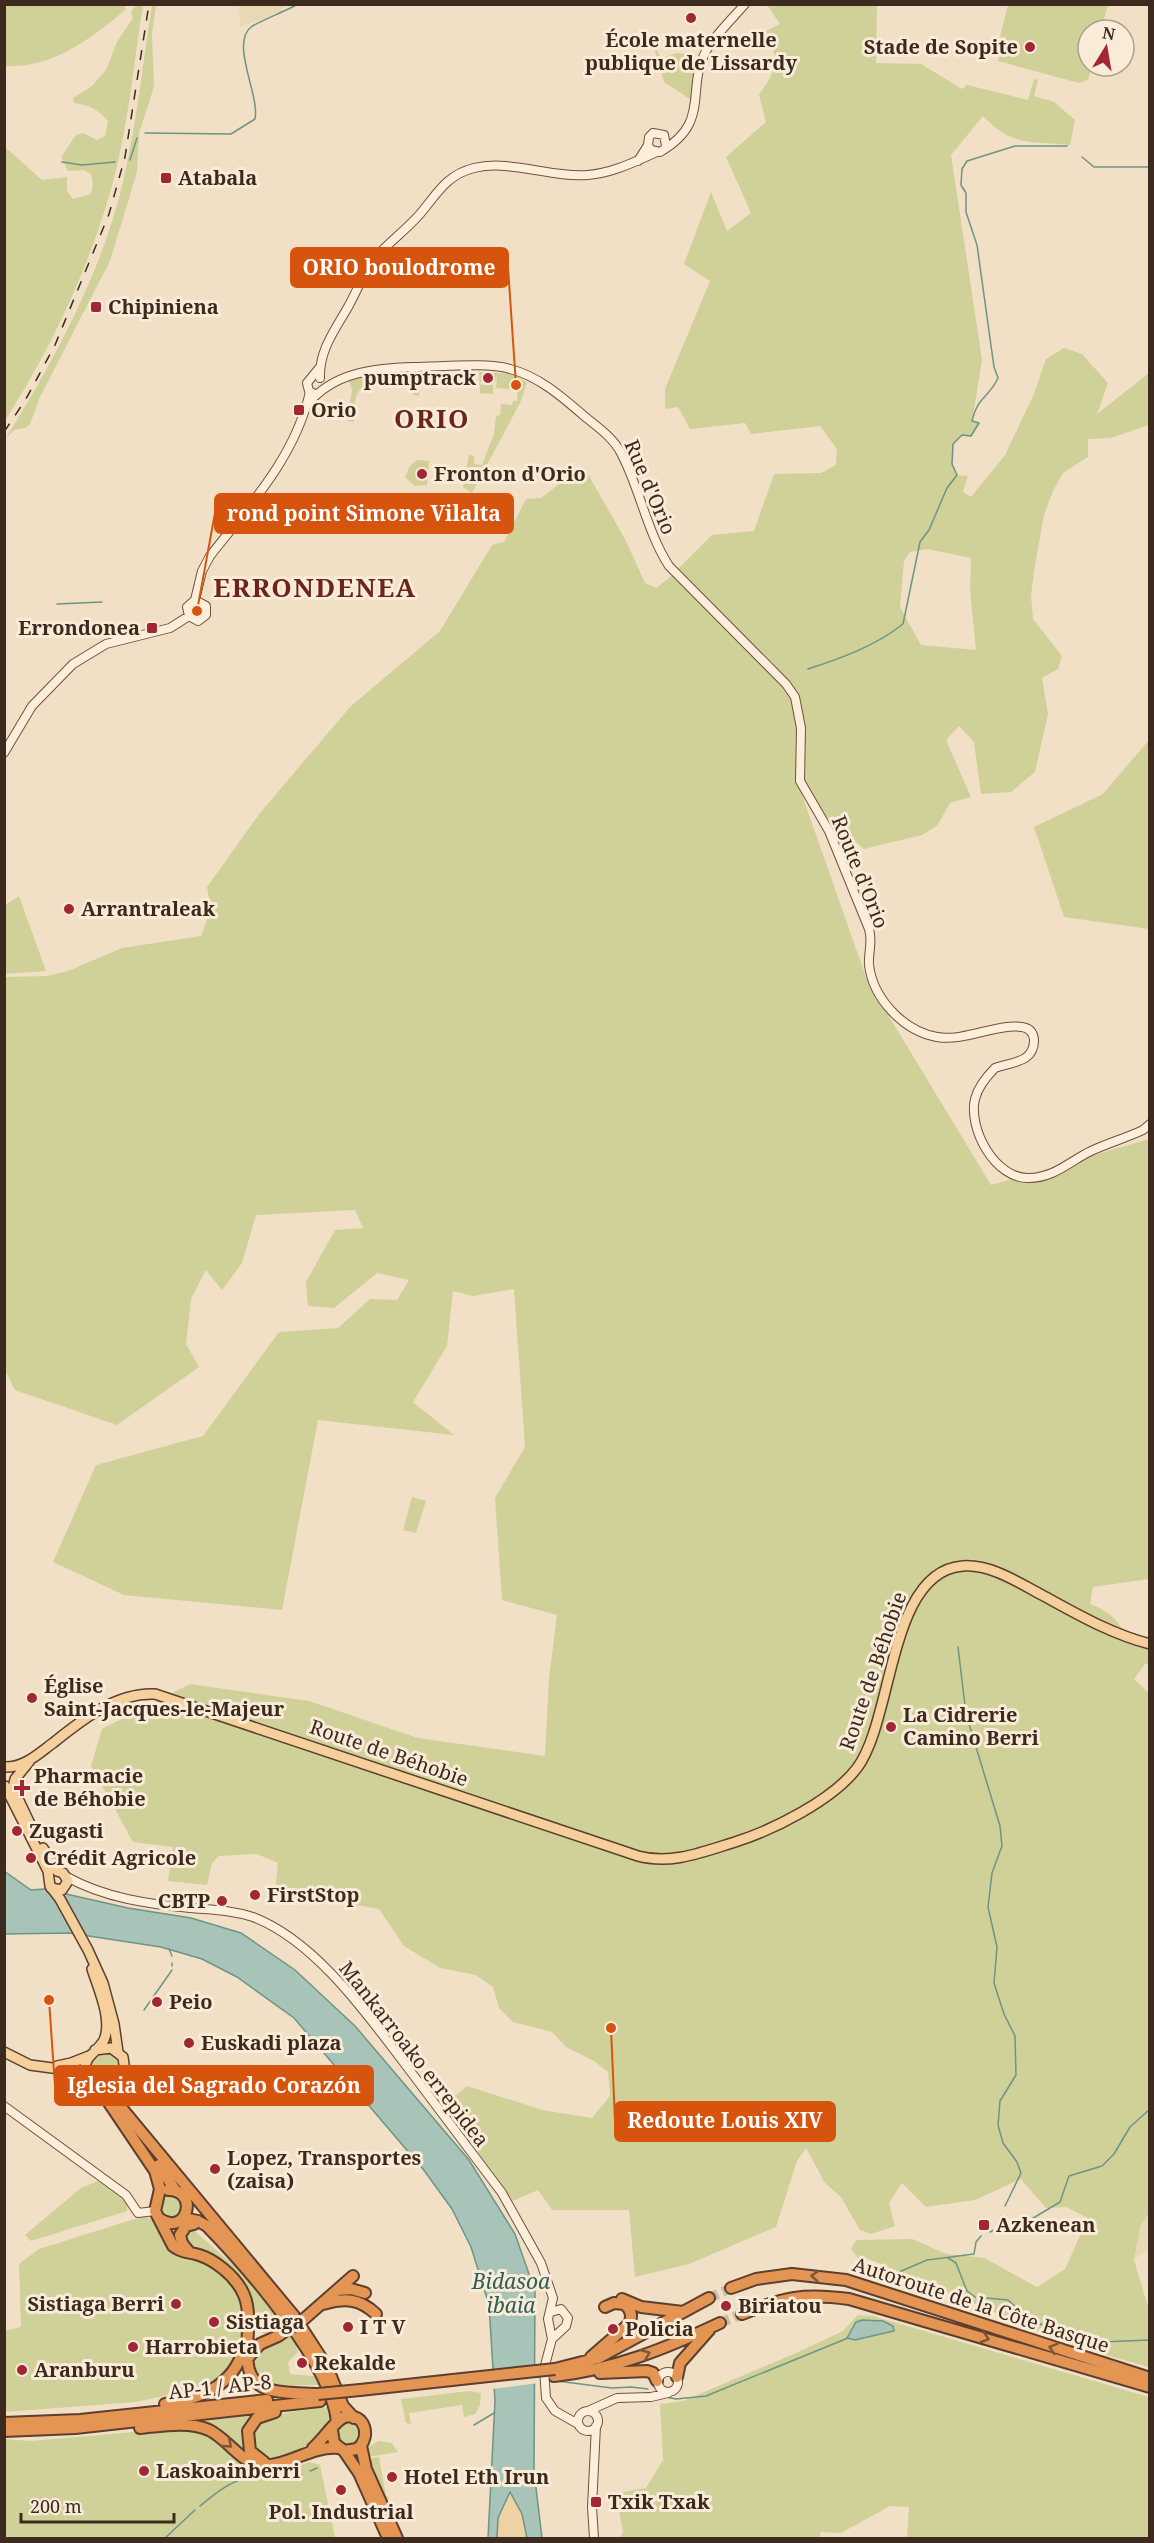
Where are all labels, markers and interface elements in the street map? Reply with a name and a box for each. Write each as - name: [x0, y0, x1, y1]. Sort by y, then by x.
- marker: École maternelle publique de Lissardy: [684, 11, 698, 25]
- north arrow: [1076, 18, 1136, 78]
- text: N: [1101, 21, 1118, 45]
- place label: École maternelle publique de Lissardy: [585, 26, 798, 76]
- place label: Stade de Sopite: [864, 33, 1018, 60]
- marker: Stade de Sopite: [1023, 40, 1037, 54]
- place label: Atabala: [178, 164, 257, 191]
- marker: Atabala: [159, 171, 173, 185]
- callout: ORIO boulodrome: [291, 248, 508, 287]
- text: ORIO boulodrome: [303, 253, 495, 281]
- place label: Chipiniena: [108, 293, 219, 320]
- marker: Chipiniena: [89, 300, 103, 314]
- place label: pumptrack: [364, 364, 476, 391]
- marker: pumptrack: [481, 371, 495, 385]
- place label: Orio: [311, 396, 357, 423]
- district label: ORIO: [394, 400, 470, 436]
- marker: Orio: [292, 403, 306, 417]
- street label: Rue d'Orio: [618, 435, 683, 538]
- place label: Fronton d'Orio: [434, 460, 586, 487]
- marker: Fronton d'Orio: [415, 467, 429, 481]
- callout: rond point Simone Vilalta: [215, 494, 513, 533]
- text: rond point Simone Vilalta: [227, 499, 501, 527]
- district label: ERRONDENEA: [213, 569, 417, 605]
- place label: Errondonea: [18, 614, 140, 641]
- marker: Errondonea: [145, 621, 159, 635]
- street label: Route d'Orio: [826, 812, 895, 932]
- place label: Arrantraleak: [81, 895, 216, 922]
- marker: Arrantraleak: [62, 902, 76, 916]
- street label: Route de Béhobie: [833, 1588, 912, 1754]
- place label: Église Saint-Jacques-le-Majeur: [44, 1672, 285, 1722]
- marker: Église Saint-Jacques-le-Majeur: [25, 1691, 39, 1705]
- place label: La Cidrerie Camino Berri: [903, 1701, 1039, 1751]
- street label: Route de Béhobie: [306, 1713, 472, 1792]
- marker: La Cidrerie Camino Berri: [884, 1720, 898, 1734]
- place label: Pharmacie de Béhobie: [34, 1762, 146, 1812]
- marker: Pharmacie de Béhobie: [15, 1781, 29, 1795]
- place label: Zugasti: [29, 1817, 104, 1844]
- marker: Zugasti: [10, 1824, 24, 1838]
- place label: Crédit Agricole: [43, 1844, 196, 1871]
- marker: Crédit Agricole: [24, 1851, 38, 1865]
- place label: FirstStop: [267, 1881, 360, 1908]
- place label: CBTP: [158, 1887, 210, 1914]
- marker: FirstStop: [248, 1888, 262, 1902]
- marker: CBTP: [215, 1894, 229, 1908]
- street label: Mankarroako errepidea: [333, 1955, 495, 2152]
- place label: Peio: [169, 1988, 213, 2015]
- marker: Peio: [150, 1995, 164, 2009]
- place label: Euskadi plaza: [201, 2029, 342, 2056]
- marker: Euskadi plaza: [182, 2036, 196, 2050]
- callout: Iglesia del Sagrado Corazón: [55, 2066, 373, 2105]
- text: Iglesia del Sagrado Corazón: [67, 2071, 361, 2099]
- callout: Redoute Louis XIV: [615, 2102, 835, 2141]
- text: Redoute Louis XIV: [627, 2106, 823, 2134]
- place label: Lopez, Transportes (zaisa): [227, 2144, 421, 2194]
- marker: Lopez, Transportes (zaisa): [208, 2162, 222, 2176]
- place label: Azkenean: [996, 2211, 1096, 2238]
- marker: Azkenean: [977, 2218, 991, 2232]
- street label: Autoroute de la Côte Basque: [849, 2250, 1113, 2359]
- water label: Bidasoa ibaia: [471, 2267, 551, 2319]
- one-way arrow: [810, 2269, 819, 2282]
- place label: Sistiaga Berri: [27, 2290, 164, 2317]
- place label: Biriatou: [738, 2292, 822, 2319]
- marker: Sistiaga Berri: [169, 2297, 183, 2311]
- marker: Biriatou: [719, 2299, 733, 2313]
- place label: Sistiaga: [226, 2308, 305, 2335]
- place label: I T V: [360, 2313, 405, 2340]
- marker: Sistiaga: [207, 2315, 221, 2329]
- place label: Policia: [625, 2315, 694, 2342]
- marker: I T V: [341, 2320, 355, 2334]
- marker: Policia: [606, 2322, 620, 2336]
- one-way arrow: [979, 2331, 990, 2343]
- place label: Harrobieta: [145, 2333, 258, 2360]
- marker: Harrobieta: [126, 2340, 140, 2354]
- one-way arrow: [1048, 2343, 1059, 2355]
- place label: Rekalde: [314, 2349, 396, 2376]
- one-way arrow: [640, 2349, 651, 2361]
- place label: Aranburu: [34, 2356, 135, 2383]
- marker: Rekalde: [295, 2356, 309, 2370]
- marker: Aranburu: [15, 2363, 29, 2377]
- street label: AP-1 / AP-8: [167, 2368, 273, 2405]
- one-way arrow: [221, 2437, 232, 2448]
- place label: Laskoainberri: [156, 2457, 300, 2484]
- place label: Hotel Eth Irun: [404, 2463, 549, 2490]
- marker: Laskoainberri: [137, 2464, 151, 2478]
- marker: Hotel Eth Irun: [385, 2470, 399, 2484]
- marker: Pol. Industrial: [334, 2483, 348, 2497]
- scale bar: [21, 2486, 174, 2524]
- place label: Txik Txak: [608, 2488, 710, 2515]
- text: 200 m: [30, 2494, 82, 2518]
- marker: Txik Txak: [589, 2495, 603, 2509]
- place label: Pol. Industrial: [268, 2498, 414, 2525]

